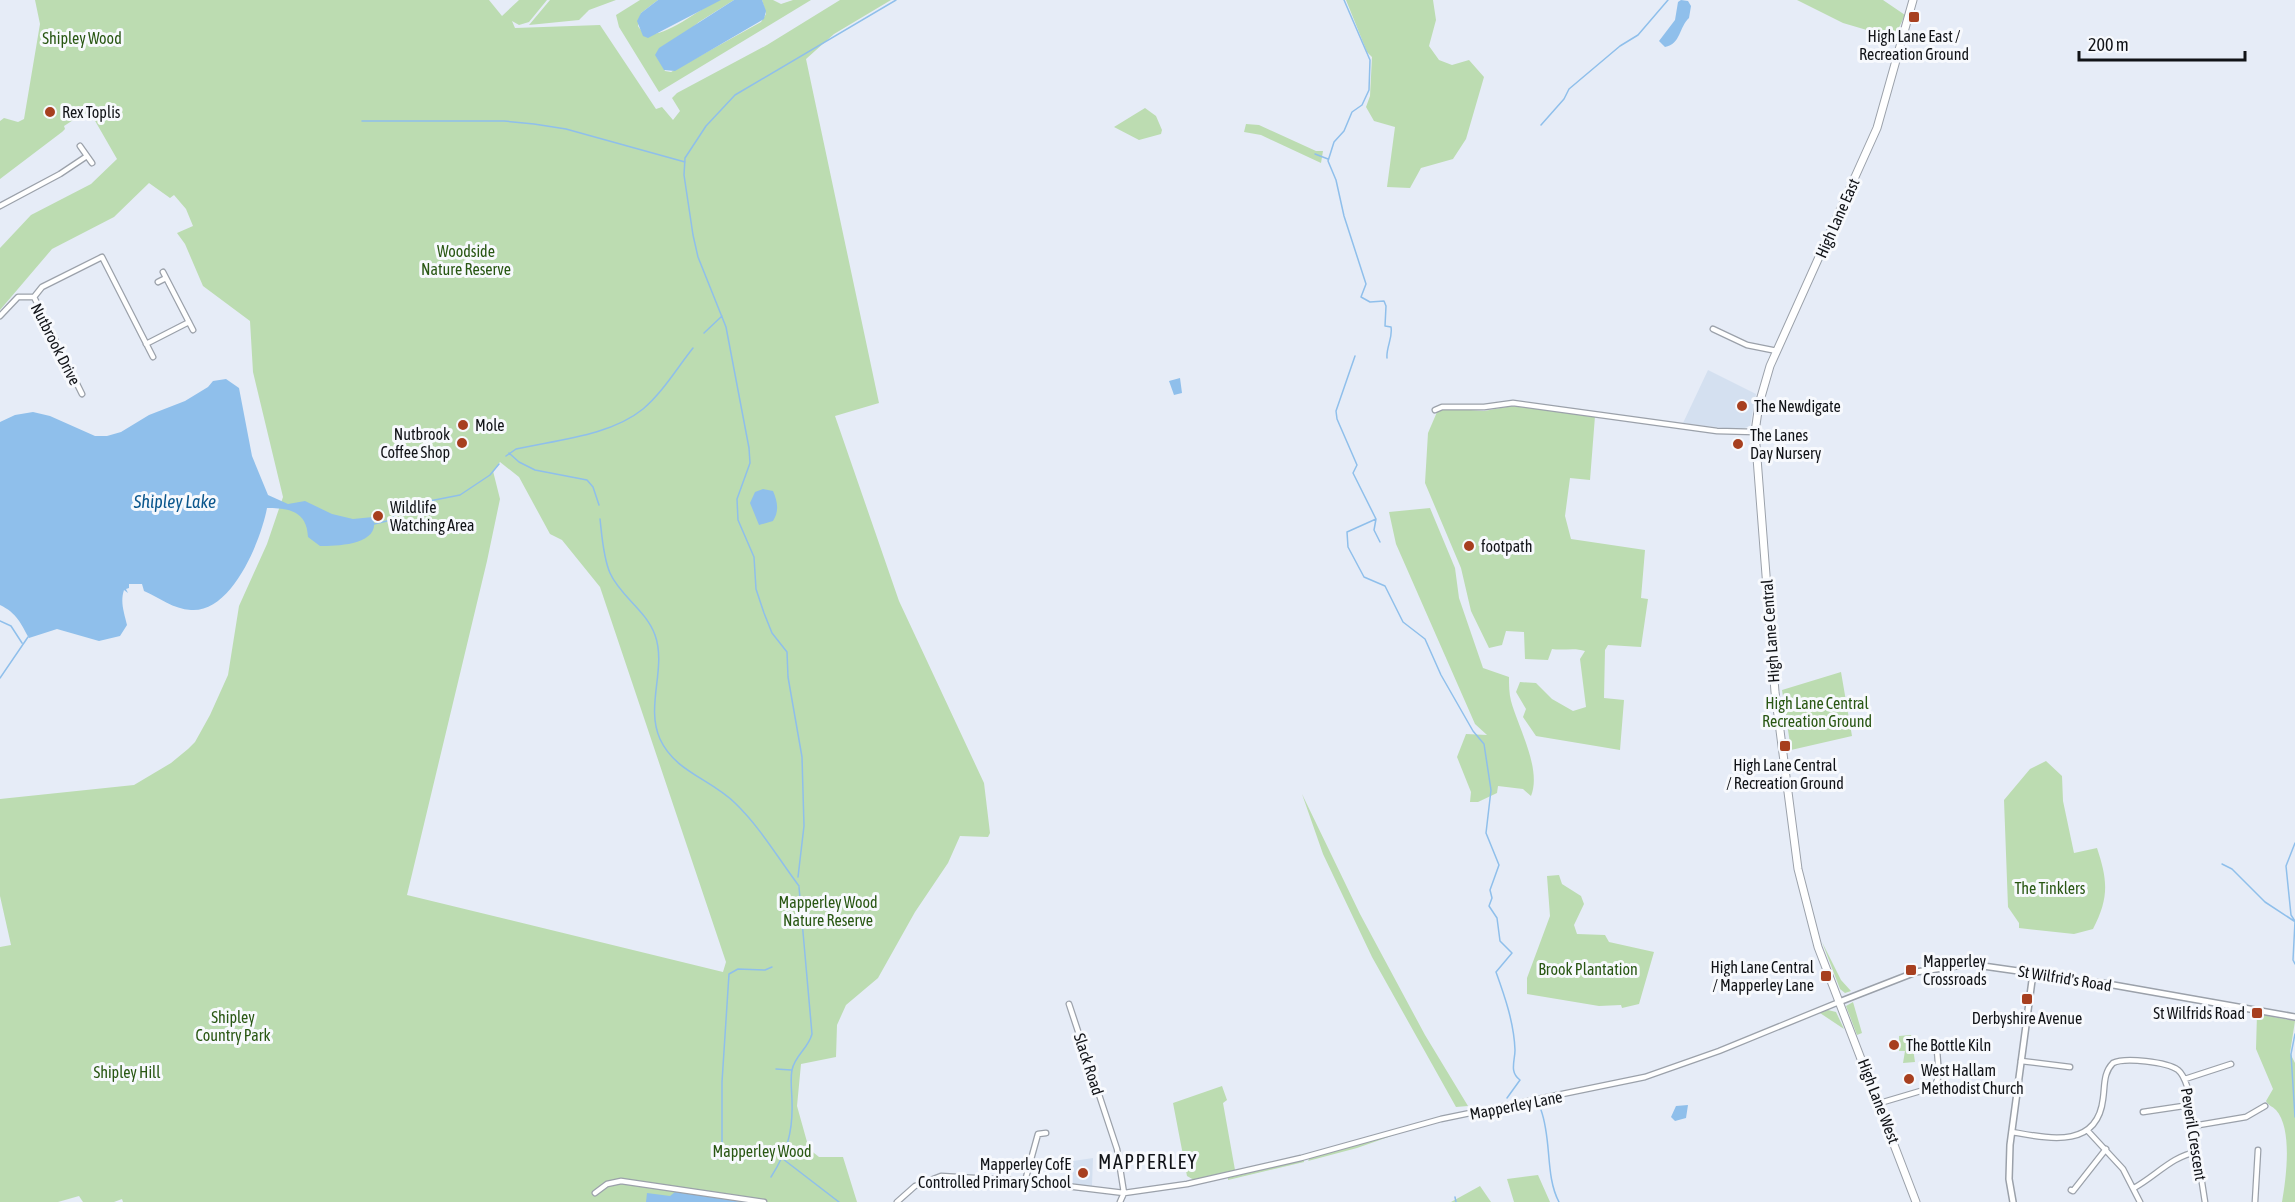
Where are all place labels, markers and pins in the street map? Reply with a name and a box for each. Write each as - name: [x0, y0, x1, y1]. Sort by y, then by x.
- marker: High Lane East / Recreation Ground: [1907, 10, 1921, 24]
- place label: High Lane East / Recreation Ground: [1859, 27, 1969, 63]
- place label: Rex Toplis: [62, 103, 121, 122]
- marker: Rex Toplis: [43, 105, 57, 119]
- place label: The Newdigate: [1754, 397, 1841, 416]
- marker: The Newdigate: [1735, 399, 1749, 413]
- place label: Mole: [475, 416, 505, 434]
- marker: Mole: [456, 418, 470, 432]
- place label: Nutbrook Coffee Shop: [380, 425, 450, 462]
- place label: The Lanes Day Nursery: [1750, 426, 1822, 463]
- marker: Nutbrook Coffee Shop: [455, 436, 469, 450]
- marker: The Lanes Day Nursery: [1731, 437, 1745, 451]
- place label: Wildlife Watching Area: [390, 498, 474, 535]
- marker: Wildlife Watching Area: [371, 509, 385, 523]
- place label: footpath: [1481, 537, 1532, 556]
- marker: footpath: [1462, 539, 1476, 553]
- marker: High Lane Central / Recreation Ground: [1778, 739, 1792, 753]
- place label: High Lane Central / Recreation Ground: [1726, 756, 1844, 792]
- place label: Mapperley Crossroads: [1923, 952, 1987, 988]
- place label: High Lane Central / Mapperley Lane: [1710, 958, 1815, 995]
- marker: Mapperley Crossroads: [1904, 963, 1918, 977]
- marker: High Lane Central / Mapperley Lane: [1819, 969, 1833, 983]
- marker: Derbyshire Avenue: [2020, 992, 2034, 1006]
- place label: St Wilfrids Road: [2153, 1004, 2245, 1022]
- marker: St Wilfrids Road: [2250, 1006, 2264, 1020]
- place label: Derbyshire Avenue: [1972, 1009, 2082, 1028]
- place label: The Bottle Kiln: [1906, 1036, 1991, 1054]
- marker: The Bottle Kiln: [1887, 1038, 1901, 1052]
- place label: West Hallam Methodist Church: [1921, 1061, 2024, 1097]
- marker: West Hallam Methodist Church: [1902, 1072, 1916, 1086]
- place label: Mapperley CofE Controlled Primary School: [918, 1155, 1072, 1192]
- marker: Mapperley CofE Controlled Primary School: [1076, 1166, 1090, 1180]

